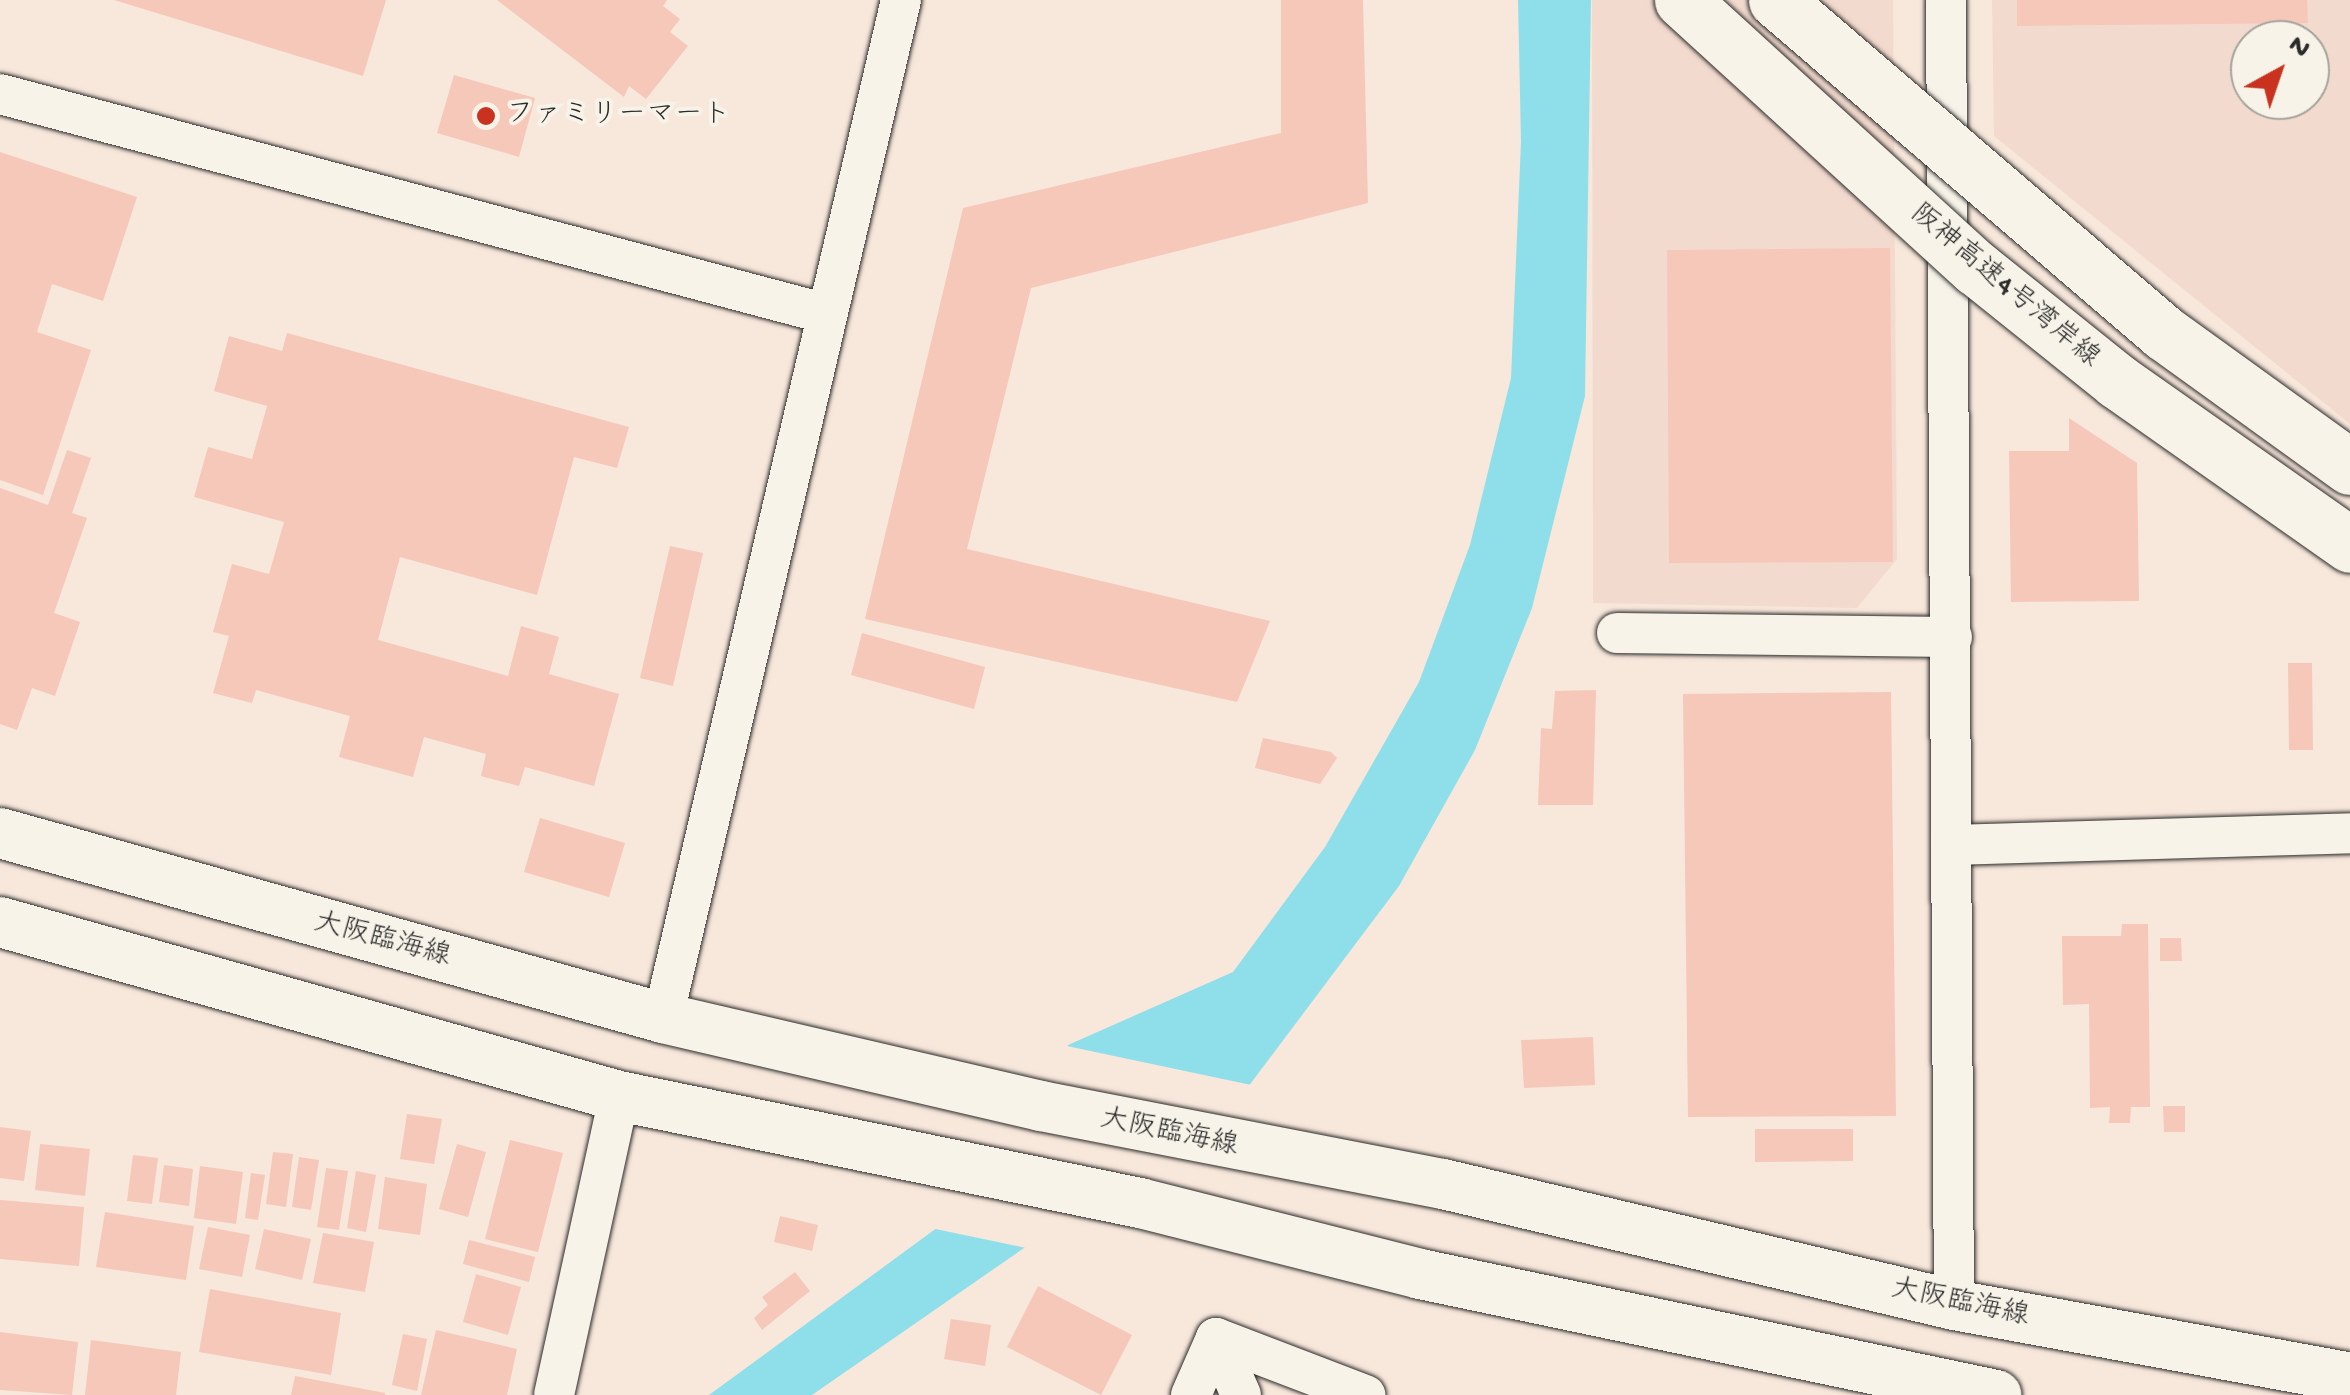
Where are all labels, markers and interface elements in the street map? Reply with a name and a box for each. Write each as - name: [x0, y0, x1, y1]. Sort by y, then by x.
- north arrow: [2230, 20, 2330, 120]
- text: N: [2281, 30, 2316, 67]
- place label: ファミリーマート: [506, 99, 730, 133]
- marker: ファミリーマート: [475, 105, 497, 127]
- street label: 阪神高速4号湾岸線: [1902, 198, 2106, 376]
- street label: 大阪臨海線: [310, 907, 454, 975]
- street label: 大阪臨海線: [1097, 1103, 1241, 1165]
- street label: 大阪臨海線: [1888, 1273, 2032, 1335]

